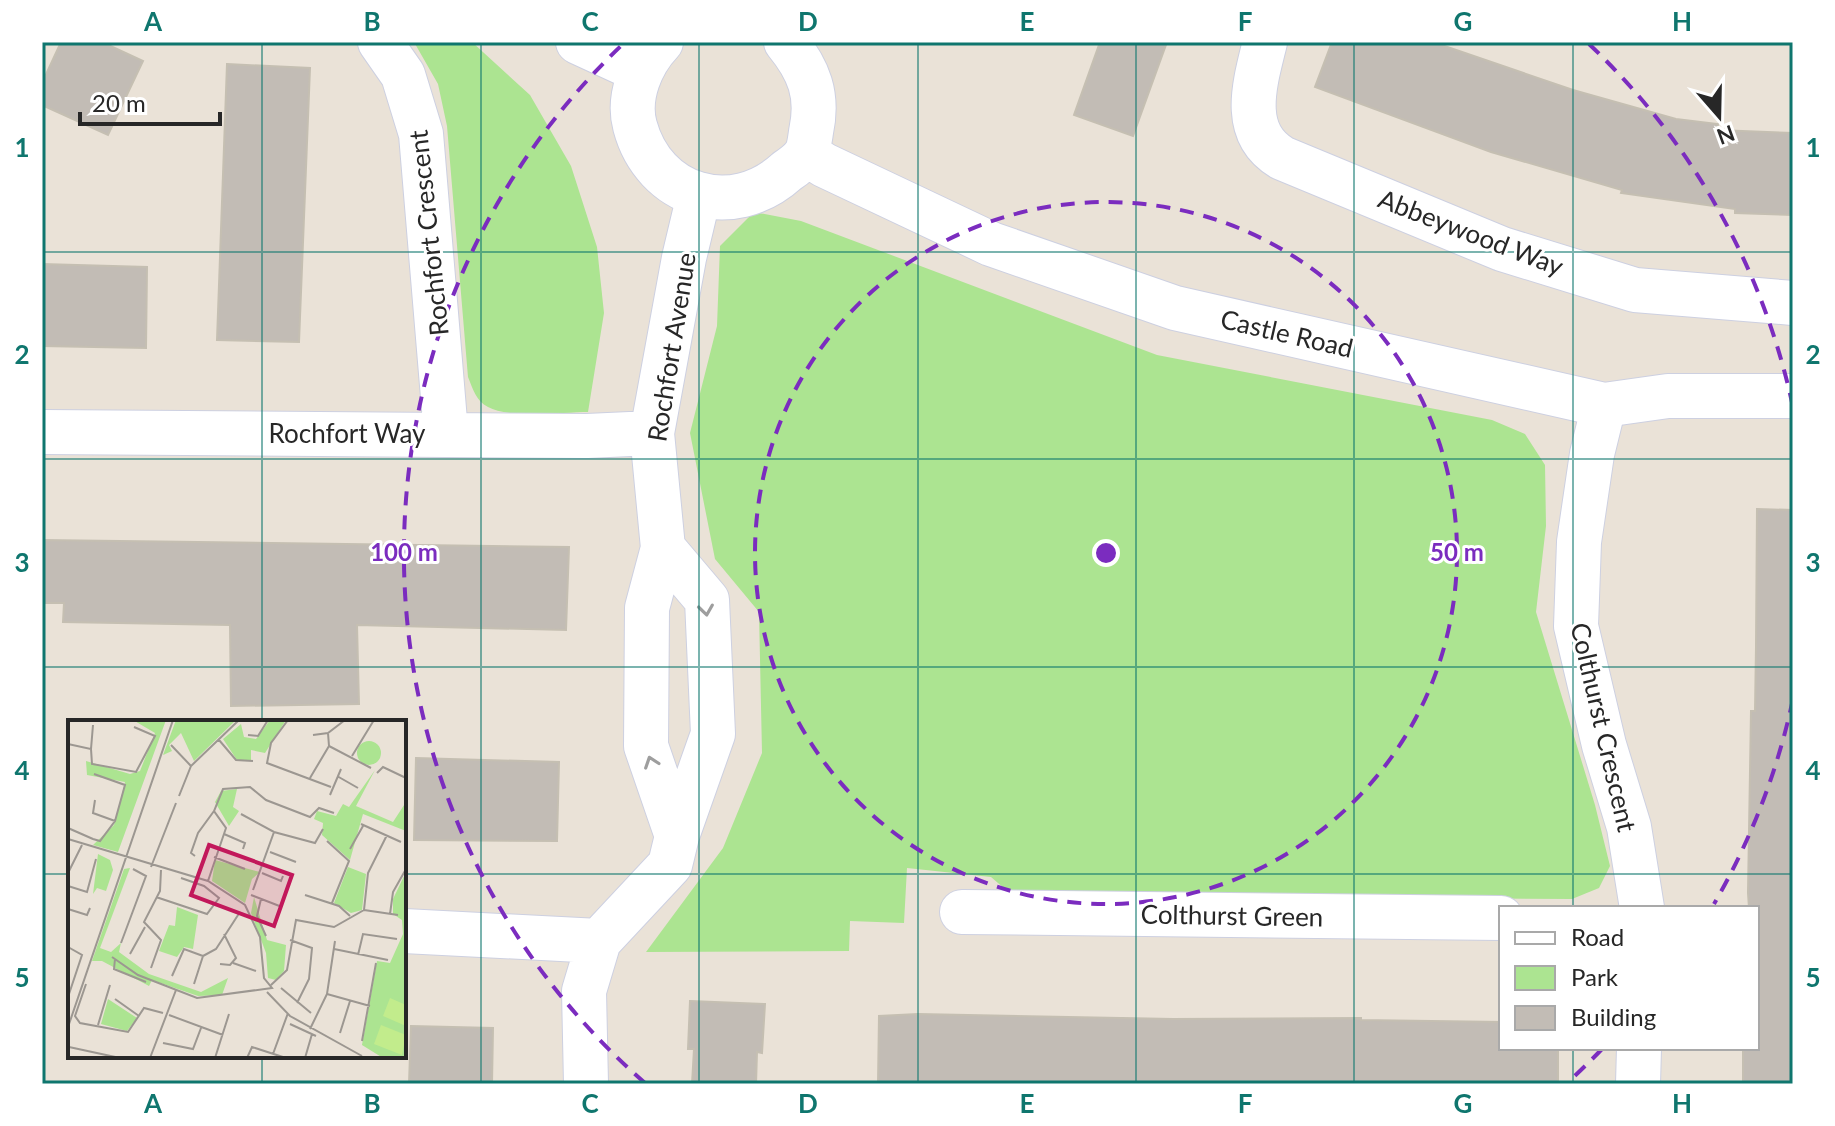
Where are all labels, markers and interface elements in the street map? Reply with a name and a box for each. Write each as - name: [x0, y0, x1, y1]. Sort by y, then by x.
- text: A: [143, 5, 163, 37]
- text: B: [363, 5, 381, 37]
- text: C: [581, 5, 599, 37]
- text: D: [798, 5, 818, 37]
- text: E: [1020, 5, 1034, 37]
- text: F: [1238, 5, 1252, 37]
- text: G: [1454, 5, 1472, 37]
- text: H: [1672, 5, 1692, 37]
- scale bar: [80, 76, 220, 126]
- north arrow: [1679, 76, 1759, 156]
- text: 20 m: [92, 88, 146, 117]
- text: N: [1713, 120, 1739, 151]
- street label: Rochfort Crescent: [401, 128, 455, 337]
- text: 1: [14, 131, 30, 163]
- text: 1: [1805, 131, 1821, 163]
- street label: Abbeywood Way: [1374, 182, 1569, 282]
- street label: Rochfort Avenue: [640, 250, 702, 444]
- street label: Castle Road: [1218, 302, 1356, 364]
- text: 2: [14, 338, 30, 370]
- text: 2: [1805, 338, 1821, 370]
- street label: Rochfort Way: [269, 417, 426, 449]
- text: 100 m: [370, 537, 438, 566]
- text: 50 m: [1430, 537, 1484, 566]
- centre of rings: [1092, 539, 1120, 567]
- text: 3: [14, 546, 30, 578]
- text: 3: [1805, 546, 1821, 578]
- one-way arrow: [697, 603, 714, 616]
- street label: Colthurst Crescent: [1564, 619, 1644, 835]
- inset map: [68, 720, 406, 1058]
- text: 4: [14, 754, 30, 786]
- text: 4: [1805, 754, 1821, 786]
- one-way arrow: [645, 756, 661, 770]
- street label: Colthurst Green: [1140, 897, 1324, 933]
- legend: [1499, 906, 1759, 1050]
- text: Road: [1571, 922, 1624, 951]
- text: 5: [14, 961, 30, 993]
- text: 5: [1805, 961, 1821, 993]
- text: Park: [1571, 962, 1619, 991]
- text: Building: [1571, 1002, 1656, 1031]
- text: A: [143, 1087, 163, 1119]
- text: B: [363, 1087, 381, 1119]
- text: C: [581, 1087, 599, 1119]
- text: D: [798, 1087, 818, 1119]
- text: E: [1020, 1087, 1034, 1119]
- text: F: [1238, 1087, 1252, 1119]
- text: G: [1454, 1087, 1472, 1119]
- text: H: [1672, 1087, 1692, 1119]

